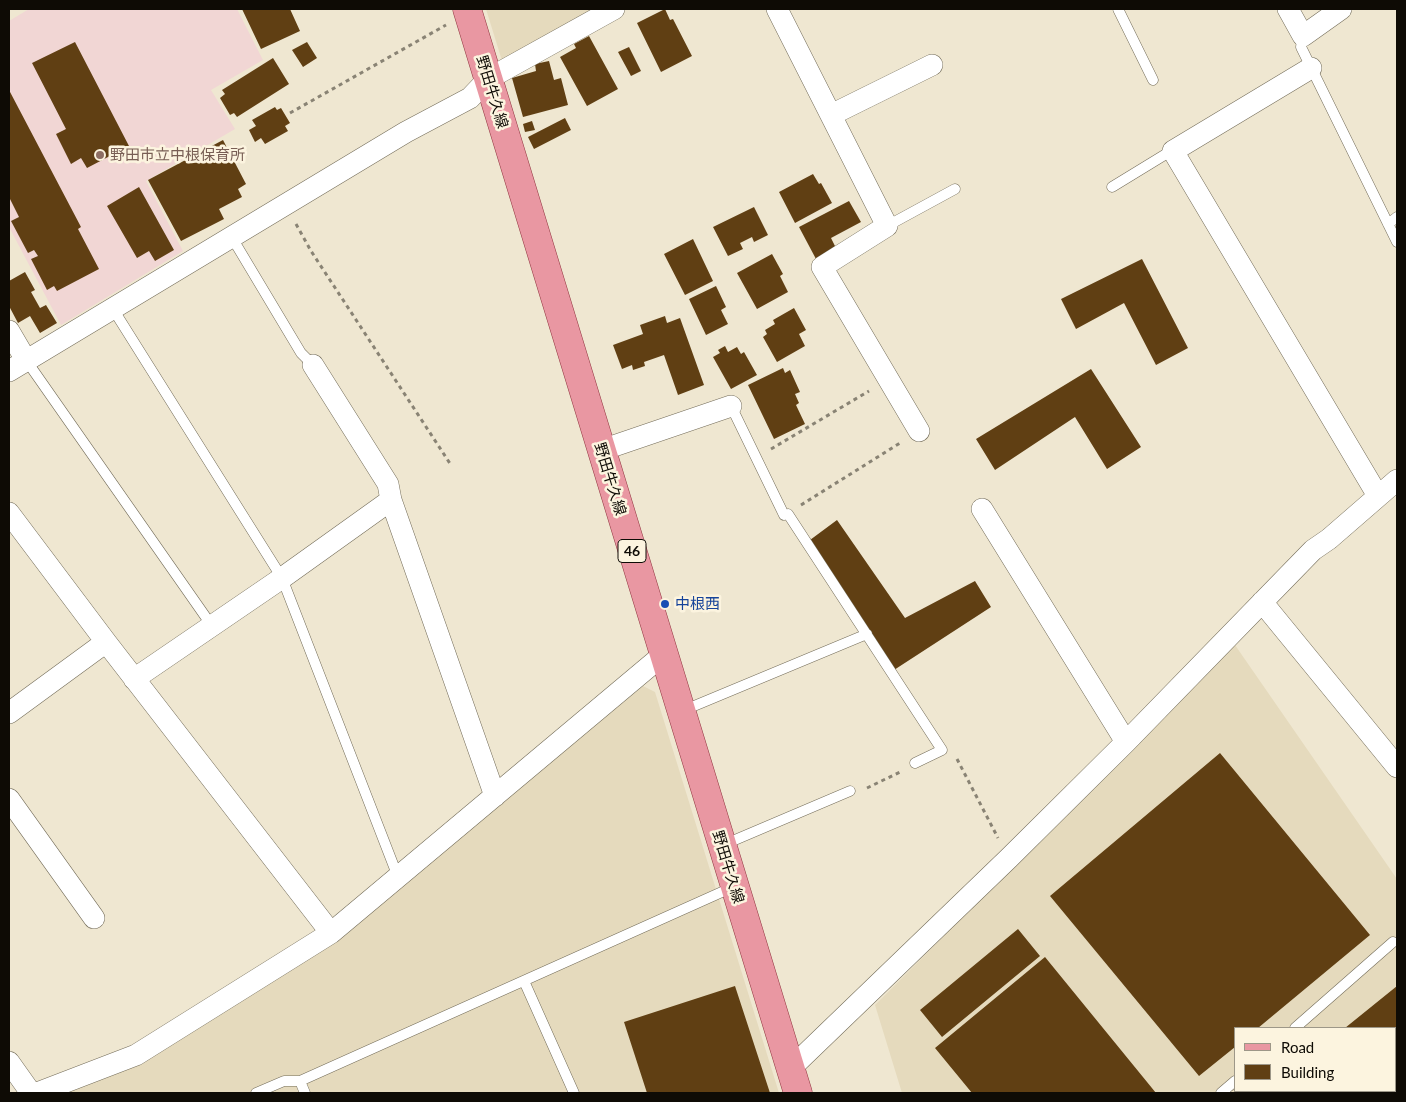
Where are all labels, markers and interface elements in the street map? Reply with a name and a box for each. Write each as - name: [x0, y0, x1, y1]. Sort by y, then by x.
- street label: 野田牛久線: [472, 54, 512, 130]
- place label: 野田市立中根保育所: [110, 146, 245, 164]
- marker: 野田市立中根保育所: [94, 149, 106, 161]
- street label: 野田牛久線: [590, 441, 630, 517]
- road number: 46: [618, 540, 646, 562]
- place label: 中根西: [675, 595, 720, 613]
- marker: 中根西: [659, 598, 671, 610]
- street label: 野田牛久線: [708, 829, 748, 905]
- legend: [1234, 1027, 1396, 1092]
- text: Road: [1281, 1038, 1314, 1056]
- text: Building: [1281, 1063, 1334, 1081]

